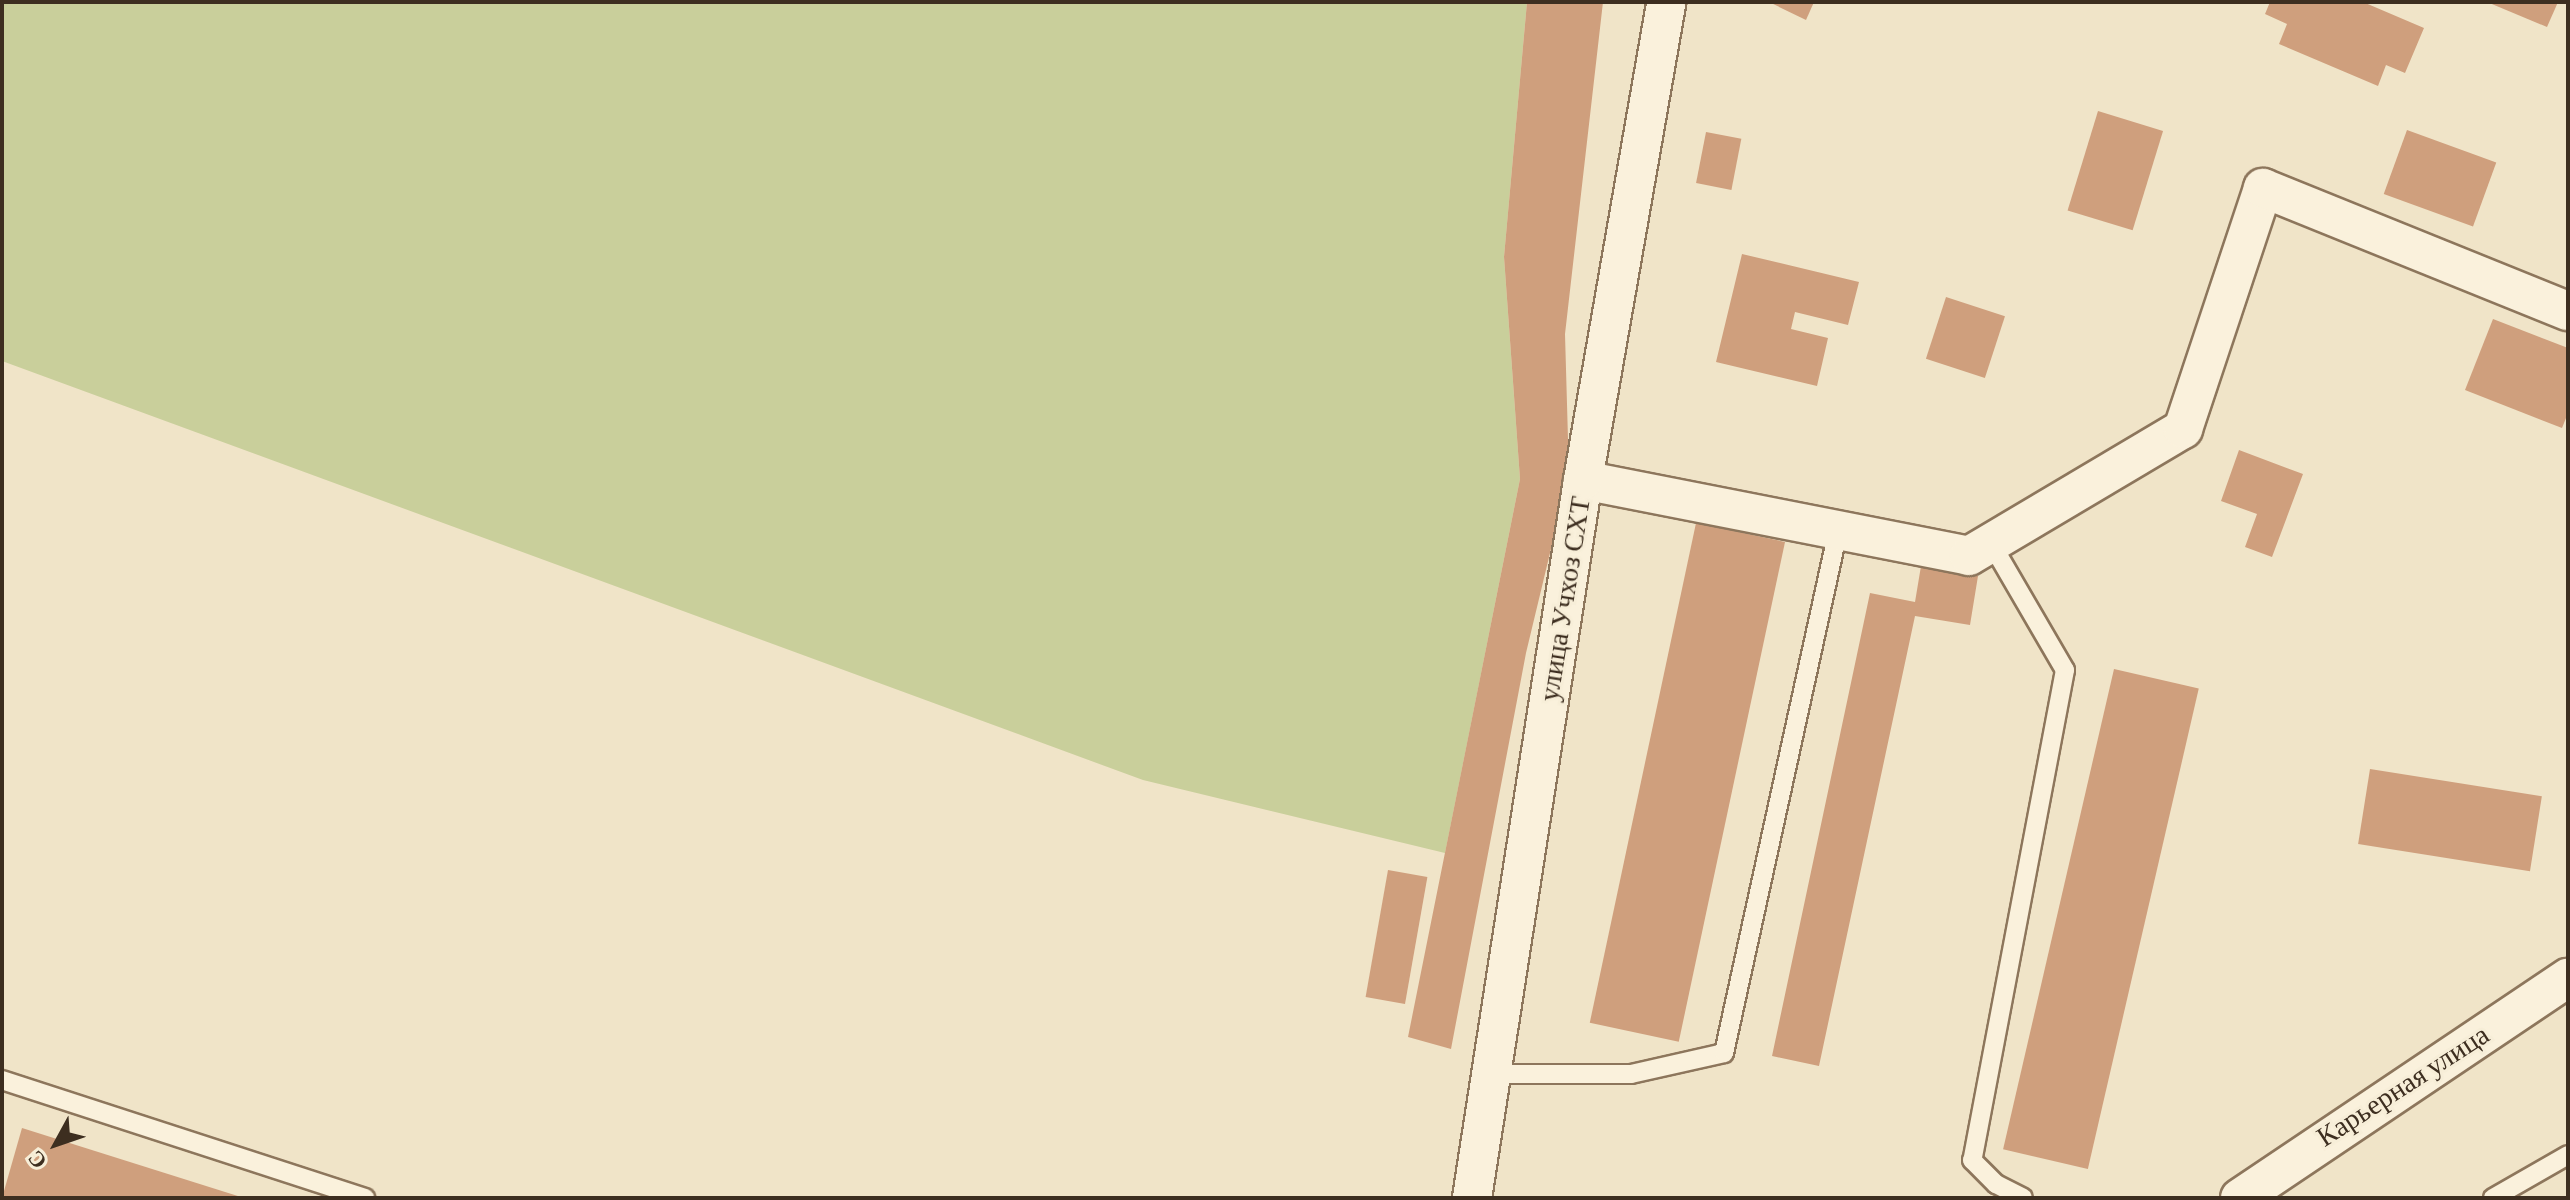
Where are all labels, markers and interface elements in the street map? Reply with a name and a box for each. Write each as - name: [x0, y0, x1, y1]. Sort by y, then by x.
- street label: улица Учхоз СХТ: [1532, 494, 1598, 704]
- street label: Карьерная улица: [2311, 1018, 2495, 1154]
- north arrow: [16, 1104, 96, 1184]
- text: С: [23, 1146, 52, 1174]

